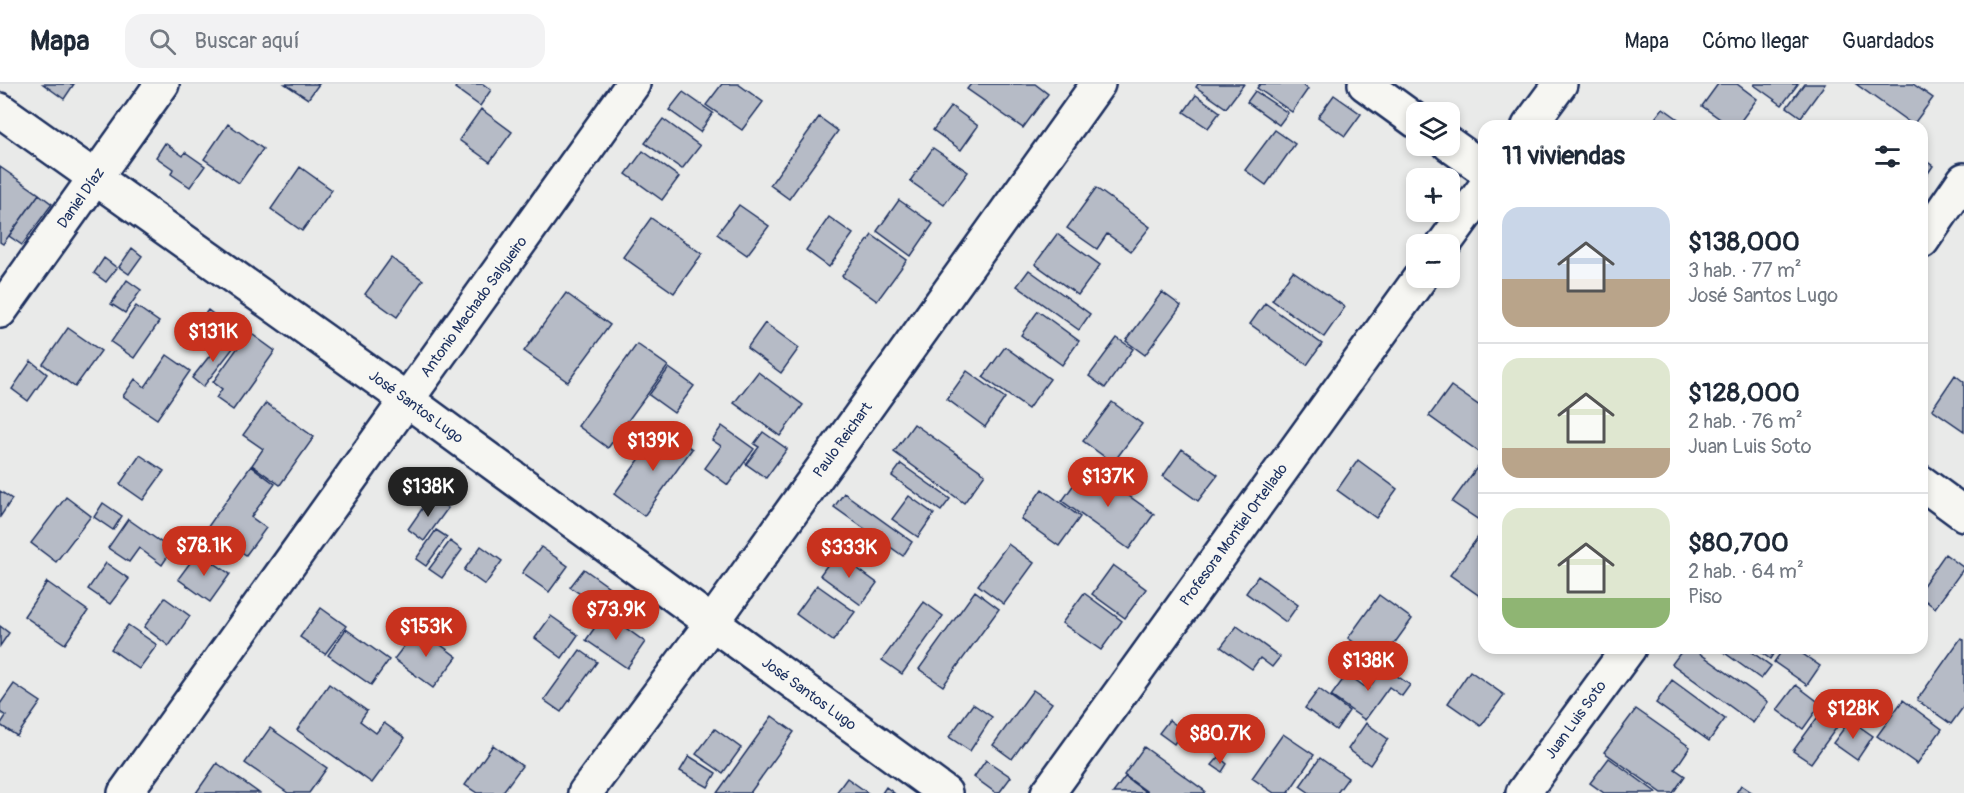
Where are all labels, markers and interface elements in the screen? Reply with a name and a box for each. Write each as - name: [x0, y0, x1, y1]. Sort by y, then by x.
- search box: [125, 14, 545, 68]
- text: Mapa: [30, 24, 89, 59]
- icon: search: [146, 25, 179, 58]
- text: Buscar aquí: [194, 27, 300, 55]
- text: Mapa: [1624, 28, 1669, 55]
- text: Cómo llegar: [1702, 28, 1809, 55]
- text: Guardados: [1842, 28, 1934, 55]
- map controls: [1406, 102, 1460, 288]
- button: layers: [1406, 102, 1460, 156]
- text: 11 viviendas: [1502, 140, 1625, 172]
- icon: filters: [1871, 140, 1904, 173]
- street label: Daniel Díaz: [53, 164, 109, 232]
- button: +: [1406, 168, 1460, 222]
- text: $138,000: [1688, 226, 1800, 258]
- icon: home: [1550, 231, 1622, 303]
- street label: Antonio Machado Salgueiro: [416, 233, 532, 381]
- button: −: [1406, 234, 1460, 288]
- text: 3 hab. · 77 m²: [1688, 258, 1802, 283]
- text: José Santos Lugo: [1688, 283, 1838, 308]
- pin: $131K: [171, 312, 255, 363]
- text: $131K: [188, 319, 238, 344]
- street label: José Santos Lugo: [365, 366, 467, 448]
- text: $128,000: [1688, 377, 1800, 409]
- icon: home: [1550, 382, 1622, 454]
- street label: Paulo Reichart: [809, 398, 877, 481]
- text: 2 hab. · 76 m²: [1688, 409, 1803, 434]
- pin: $139K: [611, 421, 695, 472]
- text: $139K: [627, 428, 679, 453]
- text: Juan Luis Soto: [1688, 434, 1811, 459]
- pin: $137K: [1066, 457, 1150, 508]
- street label: Profesora Montiel Ortellado: [1176, 460, 1292, 610]
- text: $137K: [1082, 464, 1134, 489]
- pin: $138K: [386, 467, 470, 518]
- text: $138K: [402, 474, 454, 499]
- pin: $78.1K: [155, 526, 253, 577]
- text: $80,700: [1688, 527, 1789, 559]
- pin: $333K: [807, 528, 891, 579]
- icon: home: [1550, 532, 1622, 604]
- text: $78.1K: [176, 533, 232, 558]
- text: $333K: [821, 535, 877, 560]
- text: 2 hab. · 64 m²: [1688, 559, 1804, 584]
- text: Piso: [1688, 584, 1722, 609]
- pin: $73.9K: [567, 590, 665, 641]
- text: $73.9K: [586, 597, 646, 622]
- pin: $153K: [384, 607, 468, 658]
- text: $153K: [400, 614, 452, 639]
- pin: $138K: [1326, 641, 1410, 692]
- text: $138K: [1342, 648, 1394, 673]
- street label: José Santos Lugo: [758, 653, 860, 735]
- street label: Juan Luis Soto: [1541, 677, 1611, 763]
- pin: $128K: [1811, 689, 1895, 740]
- text: $128K: [1827, 696, 1879, 721]
- pin: $80.7K: [1171, 714, 1269, 765]
- text: $80.7K: [1189, 721, 1251, 746]

